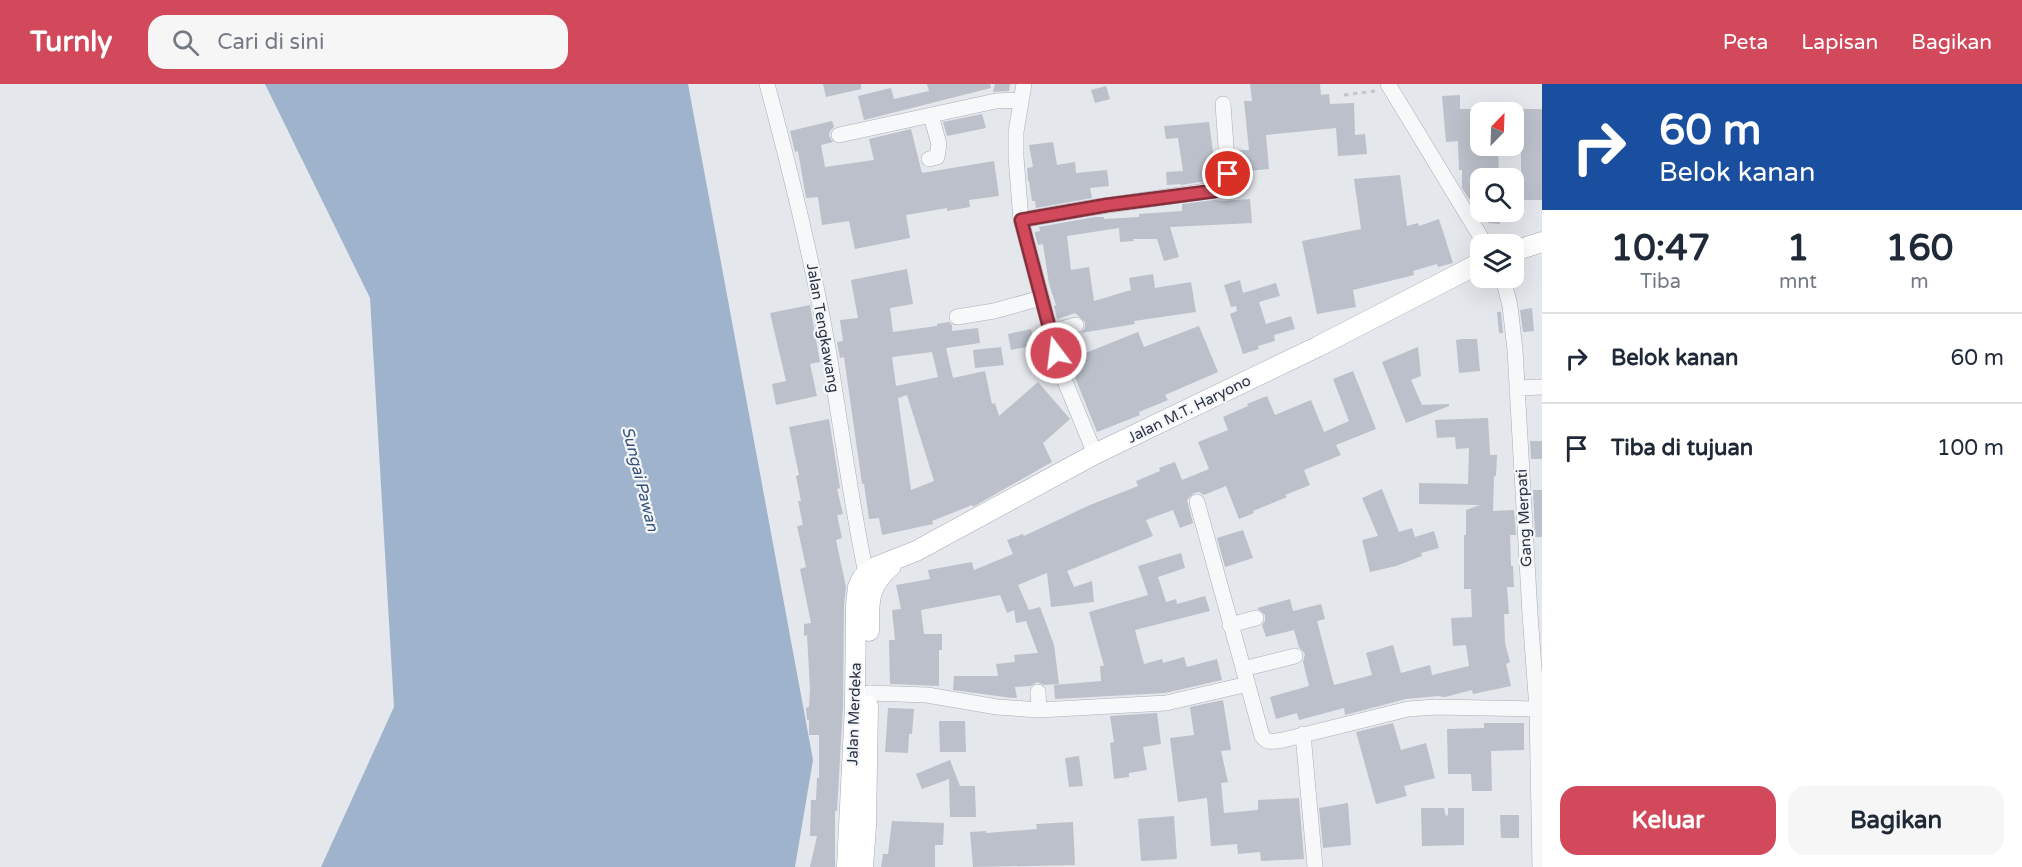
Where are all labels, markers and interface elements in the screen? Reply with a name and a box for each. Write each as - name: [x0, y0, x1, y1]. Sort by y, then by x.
- search box: [148, 15, 568, 69]
- text: Turnly: [30, 25, 112, 59]
- icon: search: [169, 26, 202, 59]
- text: Cari di sini: [217, 29, 325, 55]
- text: Peta: [1723, 30, 1768, 55]
- text: Lapisan: [1801, 30, 1878, 55]
- text: Bagikan: [1911, 30, 1992, 55]
- north arrow: [1470, 102, 1524, 156]
- map controls: [1470, 102, 1524, 288]
- text: 60 m: [1659, 105, 1761, 156]
- icon: right: [1560, 108, 1638, 186]
- pin: [1202, 148, 1253, 199]
- text: Belok kanan: [1659, 156, 1815, 189]
- icon: arrive: [1211, 157, 1244, 190]
- button: search: [1470, 168, 1524, 222]
- text: 10:47: [1611, 227, 1710, 270]
- text: 1: [1787, 227, 1809, 270]
- text: 160: [1886, 227, 1953, 270]
- button: layers: [1470, 234, 1524, 288]
- street label: Jalan Tengkawang: [803, 262, 843, 394]
- text: Tiba: [1640, 270, 1681, 294]
- text: mnt: [1779, 270, 1817, 294]
- text: m: [1910, 270, 1929, 294]
- position arrow: [1024, 321, 1088, 385]
- icon: right: [1560, 342, 1593, 375]
- text: Belok kanan: [1611, 345, 1738, 371]
- text: 60 m: [1950, 345, 2004, 371]
- street label: Jalan M.T. Haryono: [1124, 371, 1254, 447]
- water label: Sungai Pawan: [617, 425, 663, 535]
- icon: arrive: [1560, 432, 1593, 465]
- text: Tiba di tujuan: [1611, 435, 1753, 461]
- text: 100 m: [1937, 435, 2004, 461]
- street label: Gang Merpati: [1512, 469, 1536, 567]
- street label: Jalan Merdeka: [843, 662, 865, 766]
- button: Keluar: [1560, 786, 1776, 855]
- button: Bagikan: [1788, 786, 2004, 855]

